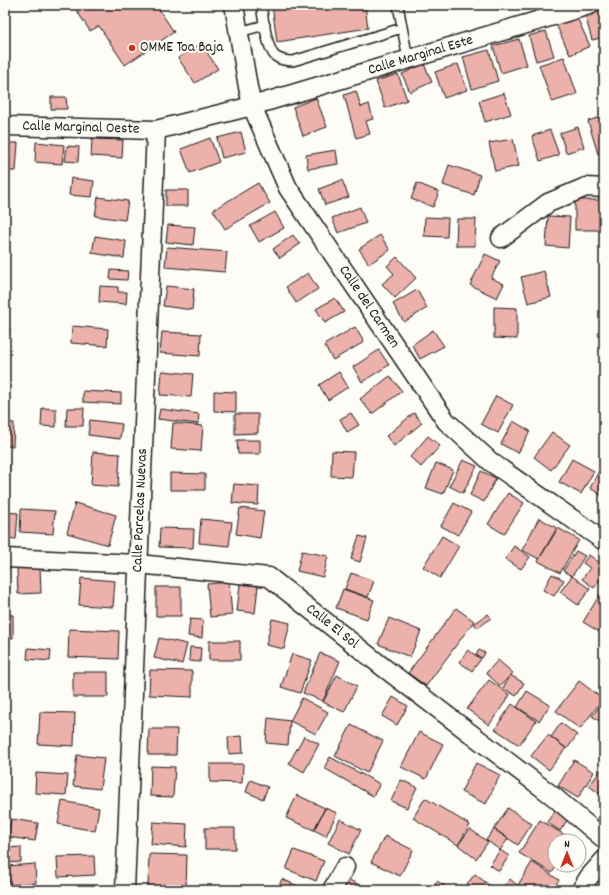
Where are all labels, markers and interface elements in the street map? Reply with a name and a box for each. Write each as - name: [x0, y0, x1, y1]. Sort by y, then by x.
- street label: Calle Marginal Este: [365, 29, 476, 82]
- place label: OMME Toa Baja: [140, 37, 224, 59]
- marker: OMME Toa Baja: [127, 43, 137, 53]
- street label: Calle Marginal Oeste: [22, 115, 140, 141]
- street label: Calle del Carmen: [333, 261, 405, 353]
- street label: Calle Parcelas Nuevas: [127, 448, 154, 573]
- street label: Calle El Sol: [301, 599, 364, 655]
- north arrow: [547, 833, 587, 873]
- text: N: [564, 837, 570, 853]

